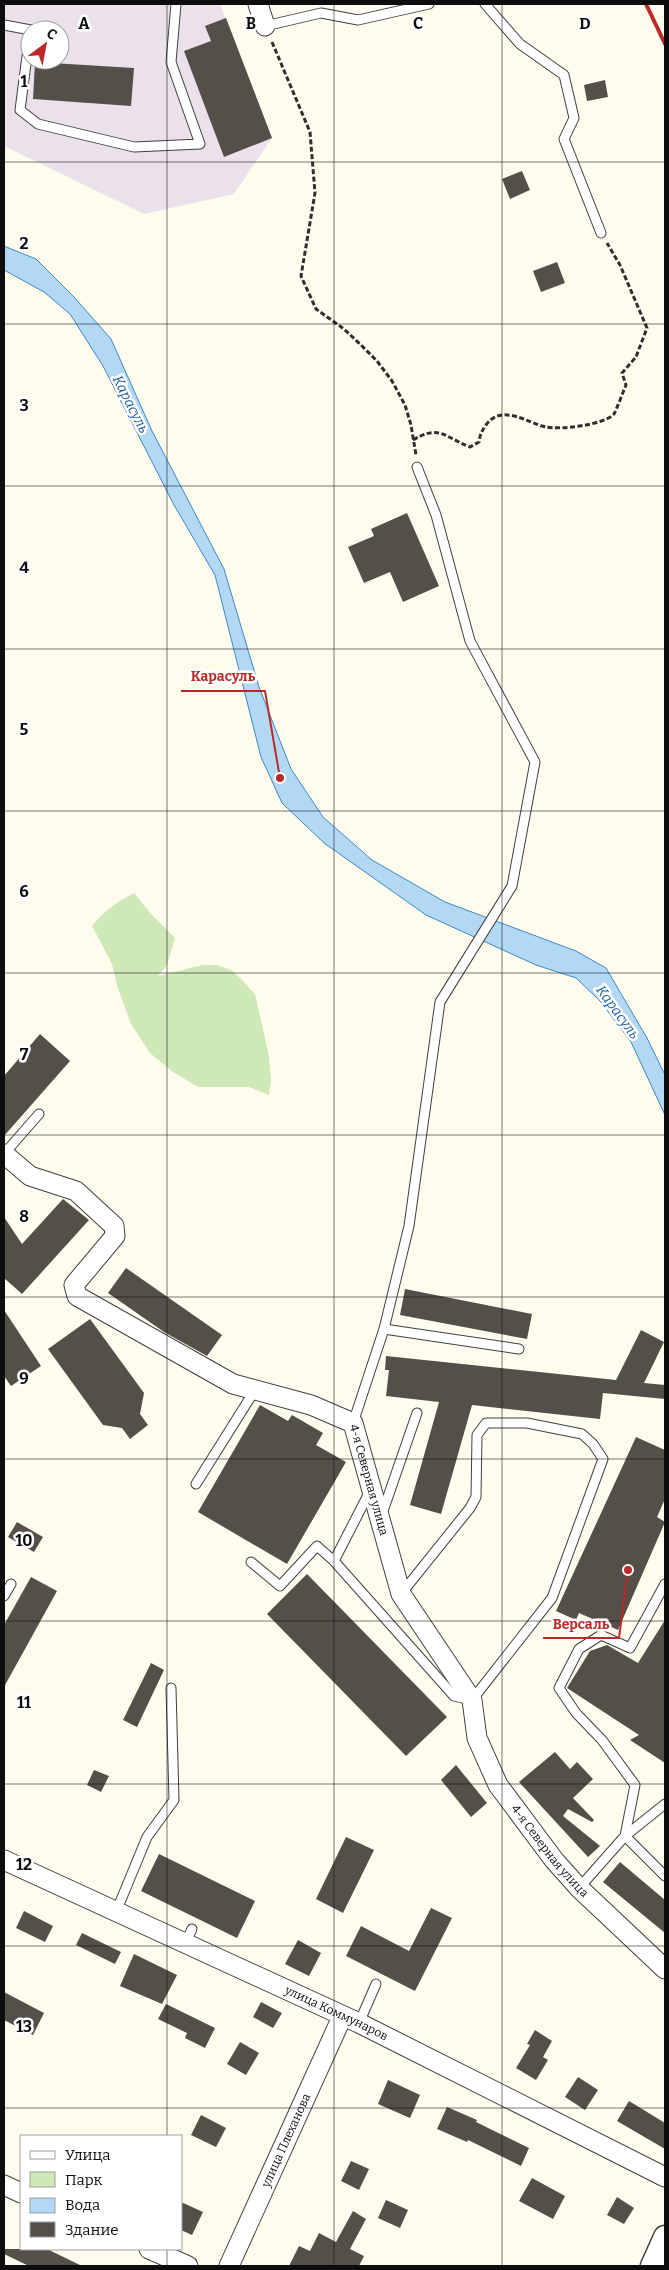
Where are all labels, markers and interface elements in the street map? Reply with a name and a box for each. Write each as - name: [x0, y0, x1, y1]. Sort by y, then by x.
- text: A: [78, 14, 90, 33]
- text: B: [246, 14, 256, 33]
- text: C: [413, 14, 423, 33]
- text: D: [579, 14, 591, 33]
- north arrow: [20, 20, 70, 70]
- text: С: [43, 25, 60, 44]
- text: 1: [21, 72, 28, 91]
- text: 2: [19, 234, 29, 253]
- water label: Карасуль: [109, 373, 152, 436]
- text: 3: [19, 396, 29, 415]
- text: 4: [19, 558, 29, 577]
- callout: Карасуль: [181, 662, 265, 691]
- text: Карасуль: [191, 668, 256, 685]
- text: 5: [20, 720, 29, 739]
- text: 6: [19, 882, 29, 901]
- water label: Карасуль: [592, 982, 643, 1043]
- text: 7: [20, 1045, 29, 1064]
- text: 8: [19, 1207, 29, 1226]
- text: 9: [19, 1369, 29, 1388]
- street label: 4-я Северная улица: [347, 1423, 391, 1537]
- text: 10: [15, 1531, 33, 1550]
- callout: Версаль: [543, 1609, 619, 1638]
- text: Версаль: [553, 1616, 610, 1633]
- text: 11: [17, 1693, 31, 1712]
- street label: 4-я Северная улица: [508, 1802, 592, 1900]
- text: 12: [16, 1855, 32, 1874]
- street label: улица Коммунаров: [282, 1983, 391, 2044]
- text: 13: [16, 2017, 32, 2036]
- street label: улица Плеханова: [258, 2091, 314, 2190]
- legend: [20, 2135, 182, 2250]
- text: Улица: [65, 2146, 111, 2164]
- text: Парк: [65, 2171, 103, 2189]
- text: Вода: [65, 2196, 100, 2214]
- text: Здание: [65, 2221, 119, 2239]

